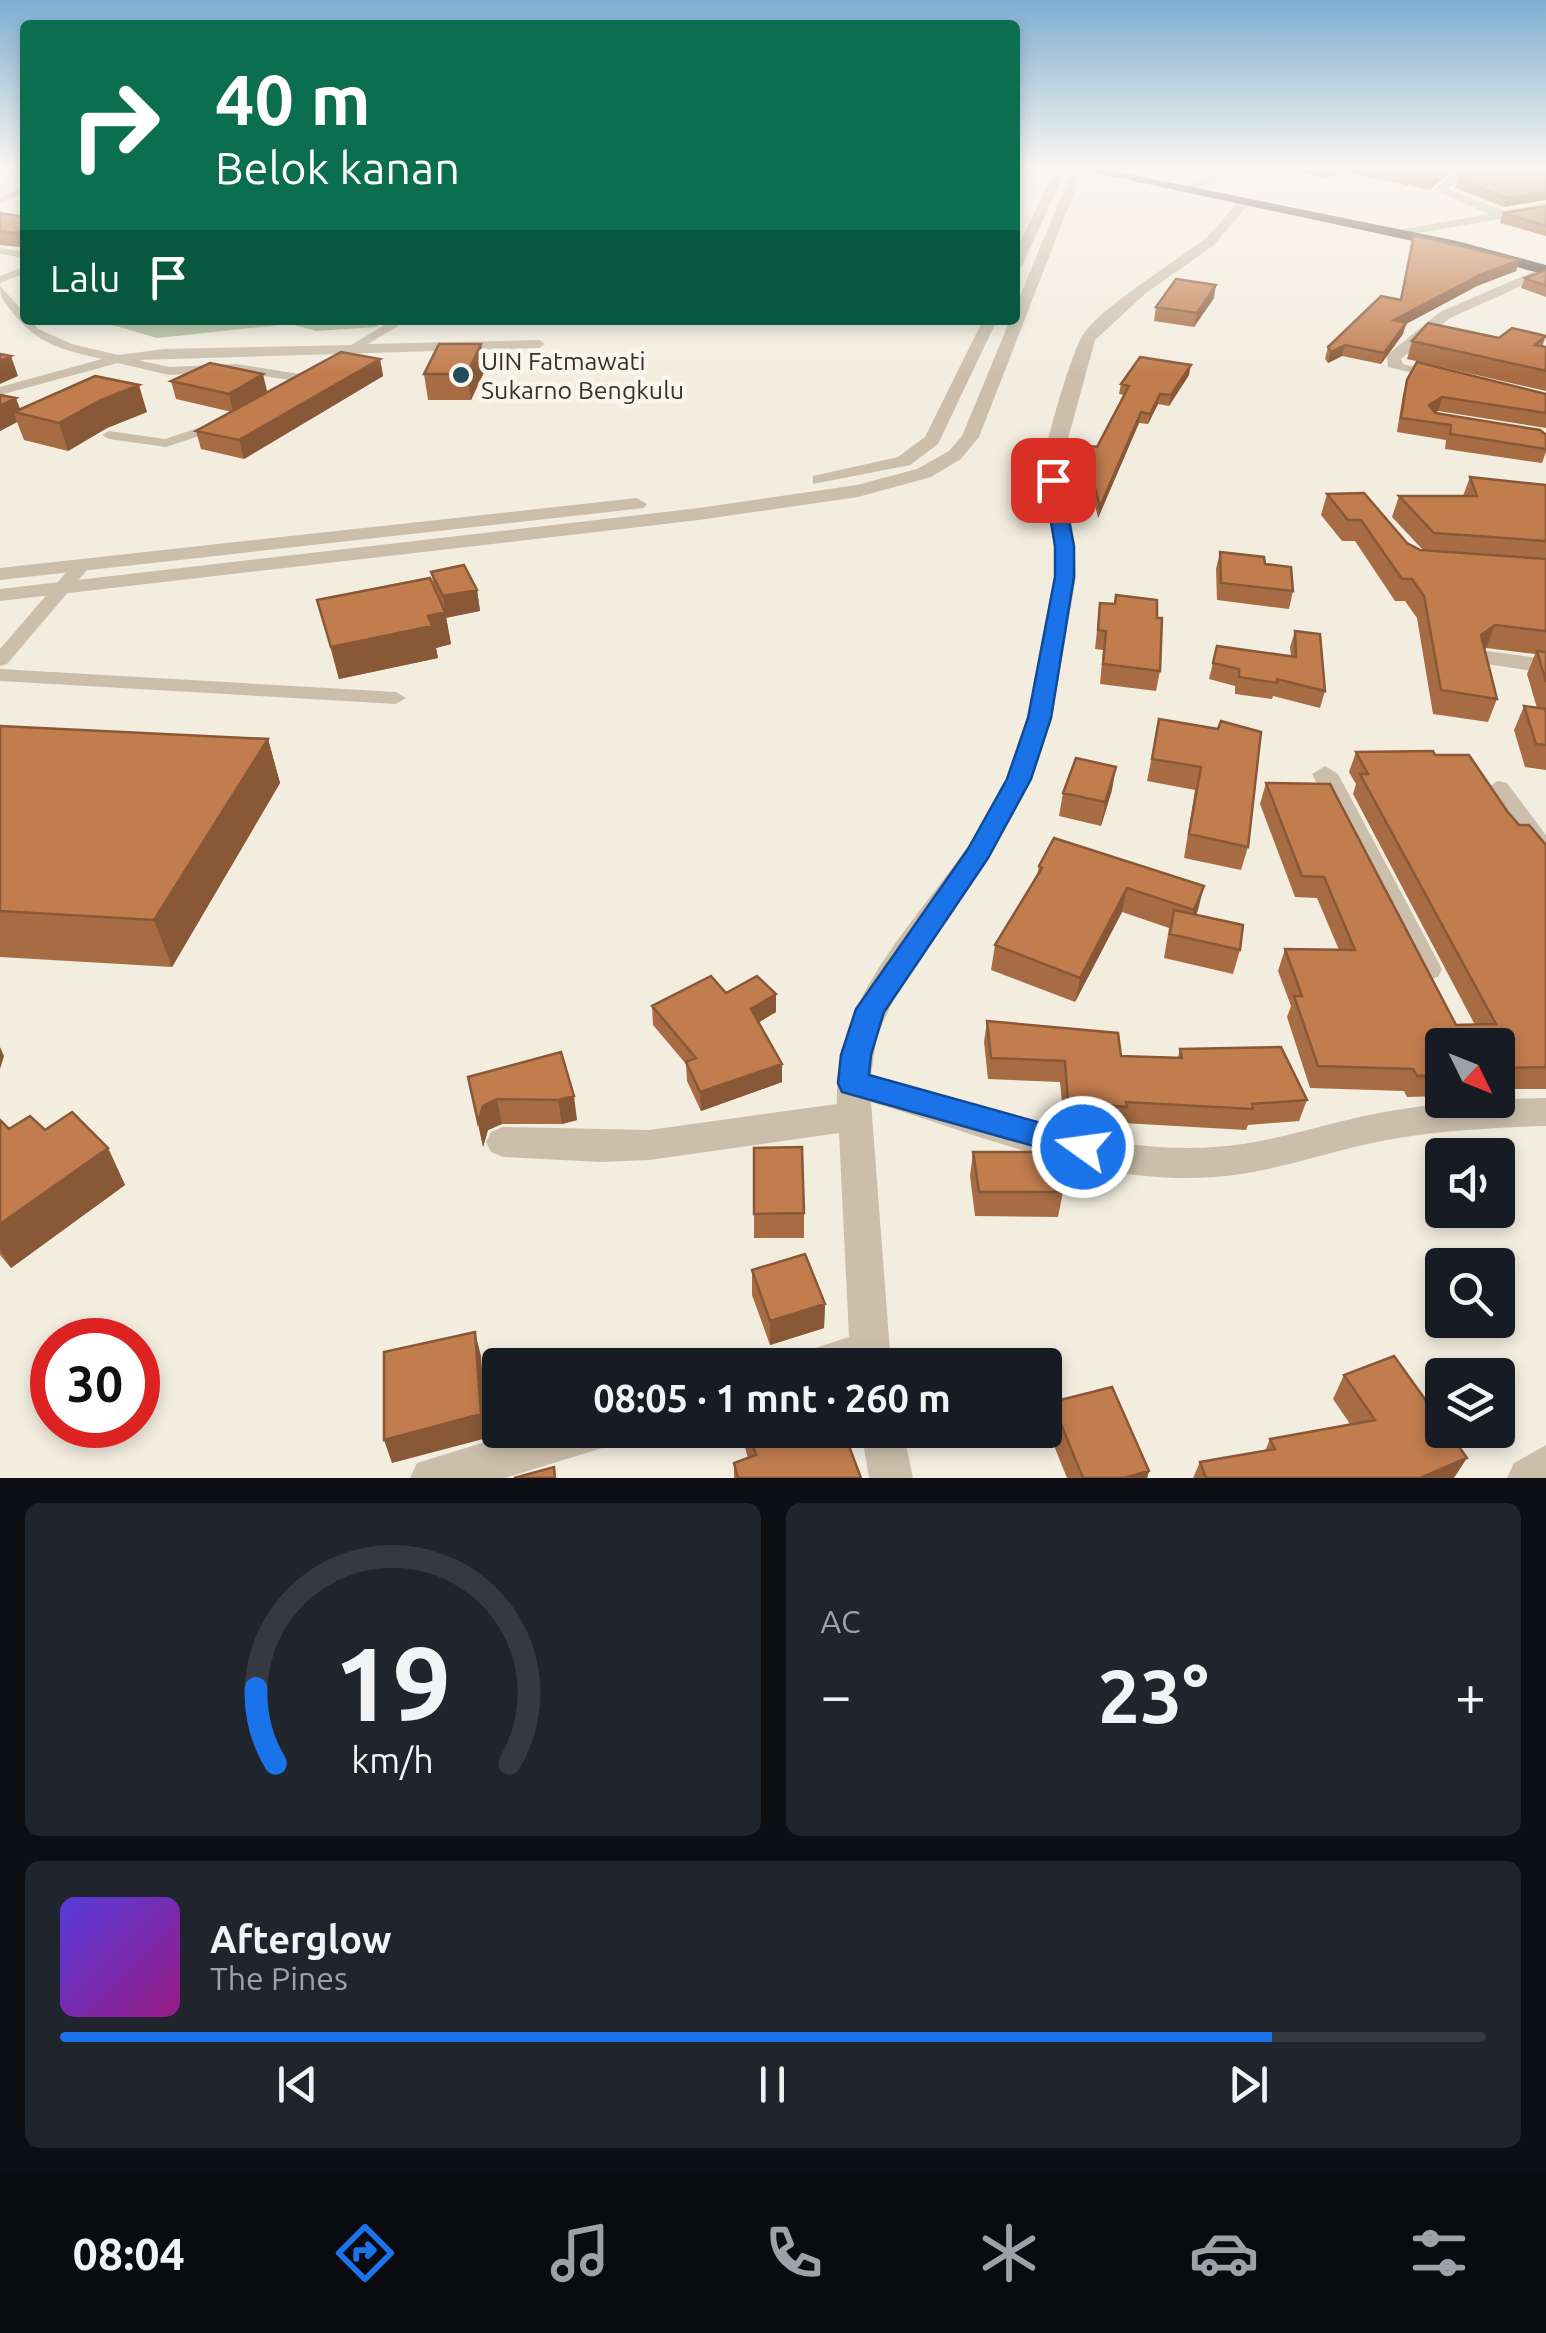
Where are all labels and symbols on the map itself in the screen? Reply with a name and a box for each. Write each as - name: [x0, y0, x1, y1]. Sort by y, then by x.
- place label: UIN Fatmawati Sukarno Bengkulu: [481, 347, 684, 404]
- marker: UIN Fatmawati Sukarno Bengkulu: [450, 364, 472, 386]
- pin: [1011, 438, 1096, 523]
- north arrow: [1425, 1028, 1515, 1118]
- position arrow: [1031, 1095, 1135, 1199]
- speed limit sign: 30: [30, 1318, 160, 1448]

